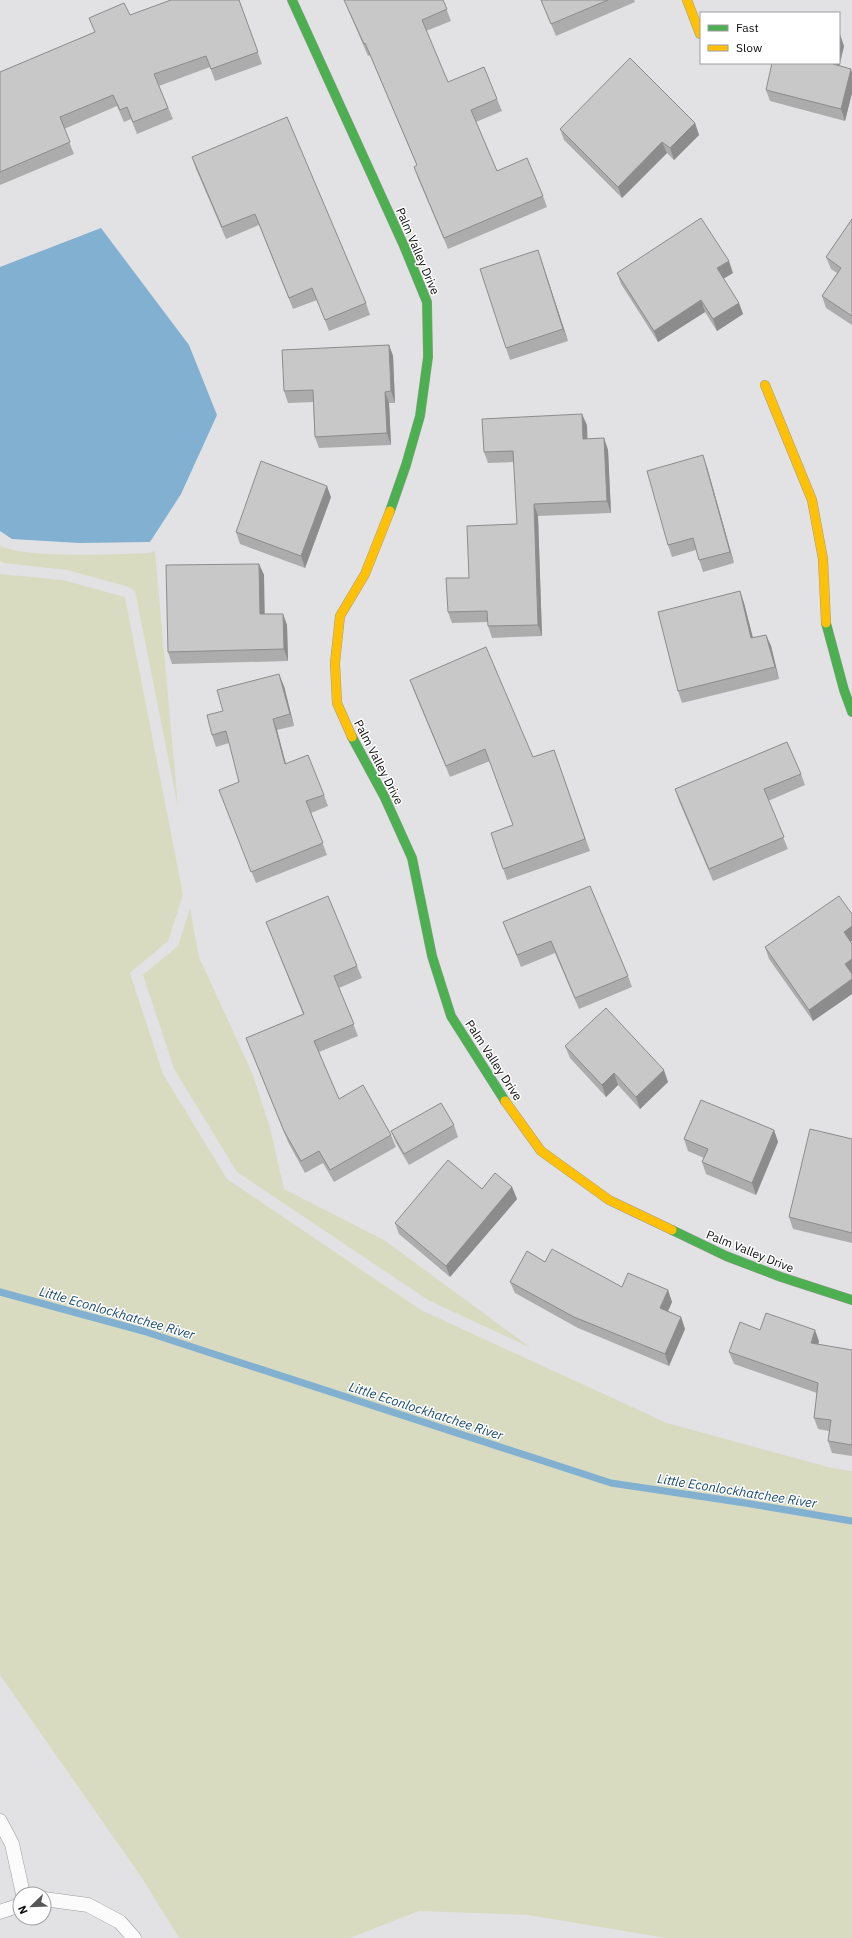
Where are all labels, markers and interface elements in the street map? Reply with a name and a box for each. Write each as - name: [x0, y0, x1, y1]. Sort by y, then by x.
- legend: [700, 12, 840, 64]
- text: Fast: [736, 20, 759, 35]
- text: Slow: [736, 40, 762, 55]
- street label: Palm Valley Drive: [393, 205, 443, 297]
- street label: Palm Valley Drive: [351, 717, 407, 807]
- street label: Palm Valley Drive: [462, 1017, 526, 1103]
- street label: Palm Valley Drive: [704, 1227, 796, 1276]
- water label: Little Econlockhatchee River: [37, 1283, 198, 1344]
- water label: Little Econlockhatchee River: [347, 1378, 506, 1444]
- water label: Little Econlockhatchee River: [656, 1470, 819, 1512]
- north arrow: [12, 1886, 52, 1926]
- text: N: [15, 1903, 31, 1916]

